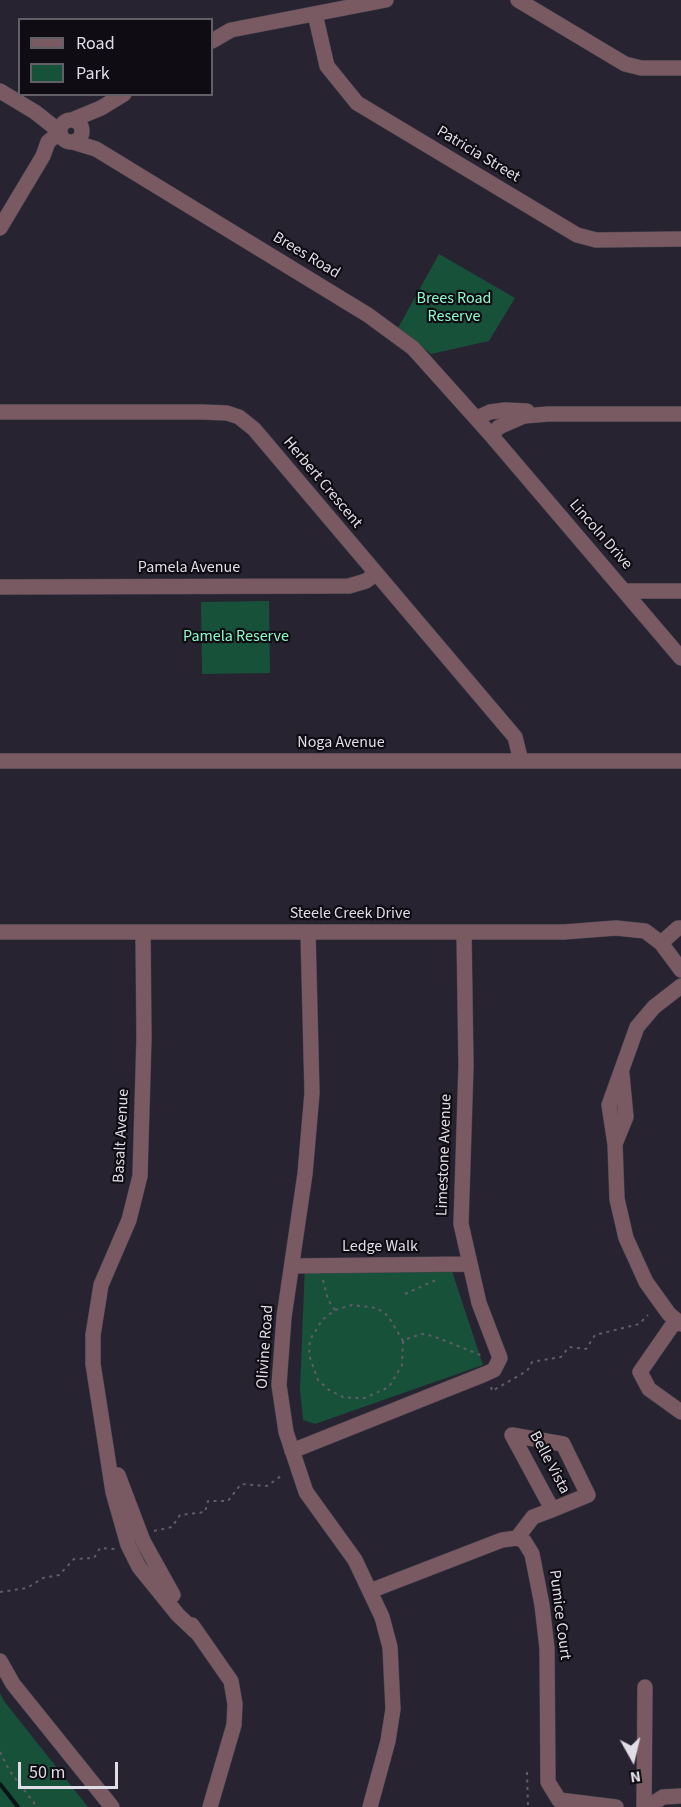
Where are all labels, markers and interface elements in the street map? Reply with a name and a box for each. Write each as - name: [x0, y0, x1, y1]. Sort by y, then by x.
- legend: [18, 18, 213, 96]
- text: Road: [76, 31, 115, 56]
- text: Park: [76, 61, 110, 86]
- street label: Patricia Street: [433, 123, 523, 187]
- street label: Brees Road: [269, 228, 343, 284]
- park label: Brees Road Reserve: [417, 289, 491, 327]
- street label: Herbert Crescent: [278, 434, 366, 532]
- street label: Lincoln Drive: [564, 496, 636, 574]
- street label: Pamela Avenue: [138, 558, 240, 578]
- park label: Pamela Reserve: [183, 627, 289, 647]
- street label: Noga Avenue: [297, 733, 385, 753]
- street label: Steele Creek Drive: [290, 904, 410, 924]
- street label: Basalt Avenue: [110, 1088, 134, 1184]
- street label: Limestone Avenue: [433, 1094, 457, 1216]
- street label: Ledge Walk: [342, 1237, 418, 1257]
- street label: Olivine Road: [253, 1304, 279, 1390]
- street label: Belle Vista: [524, 1428, 574, 1498]
- street label: Pumice Court: [544, 1569, 574, 1661]
- north arrow: [603, 1729, 663, 1789]
- scale bar: [21, 1750, 122, 1788]
- text: 50 m: [29, 1760, 65, 1785]
- text: N: [629, 1765, 642, 1788]

